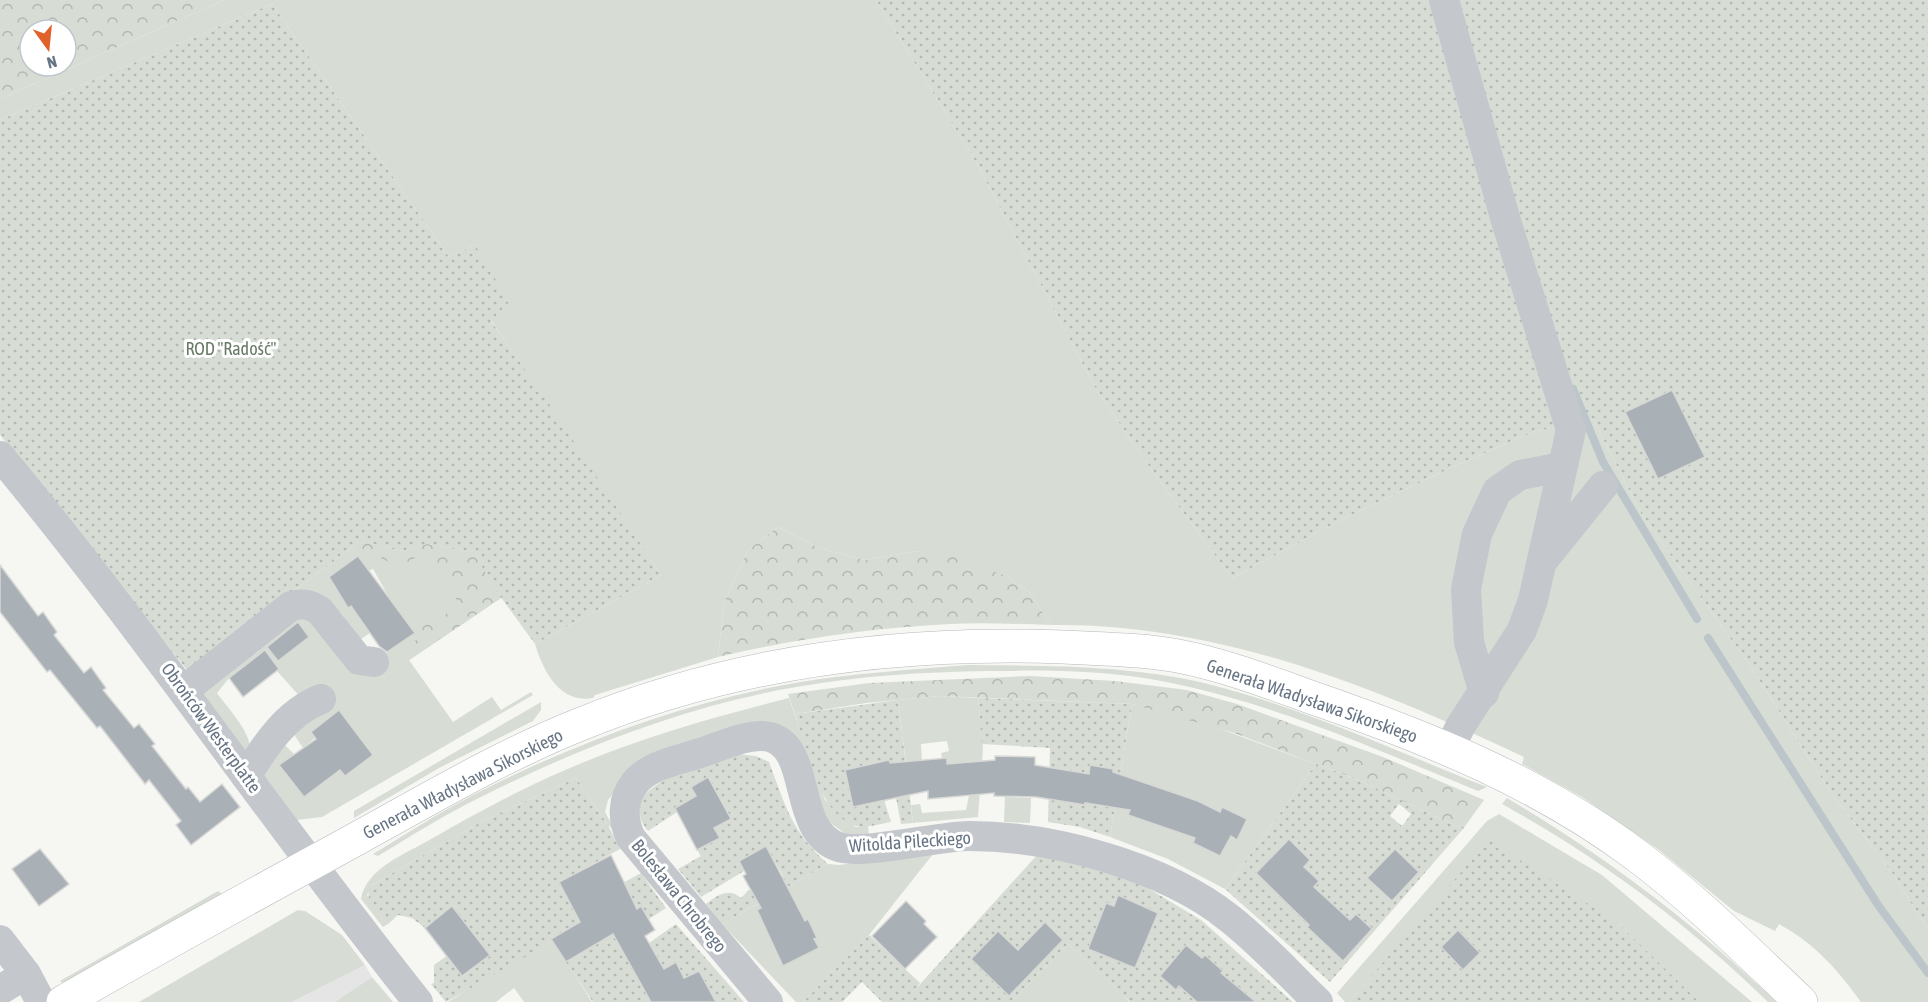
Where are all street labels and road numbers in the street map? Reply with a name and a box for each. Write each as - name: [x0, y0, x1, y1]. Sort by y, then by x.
- street label: Generała Władysława Sikorskiego: [1204, 655, 1420, 747]
- street label: Obrońców Westerplatte: [157, 659, 266, 797]
- street label: Generała Władysława Sikorskiego: [359, 724, 566, 843]
- street label: Witolda Pileckiego: [848, 827, 972, 856]
- street label: Bolesława Chrobrego: [627, 835, 731, 956]

